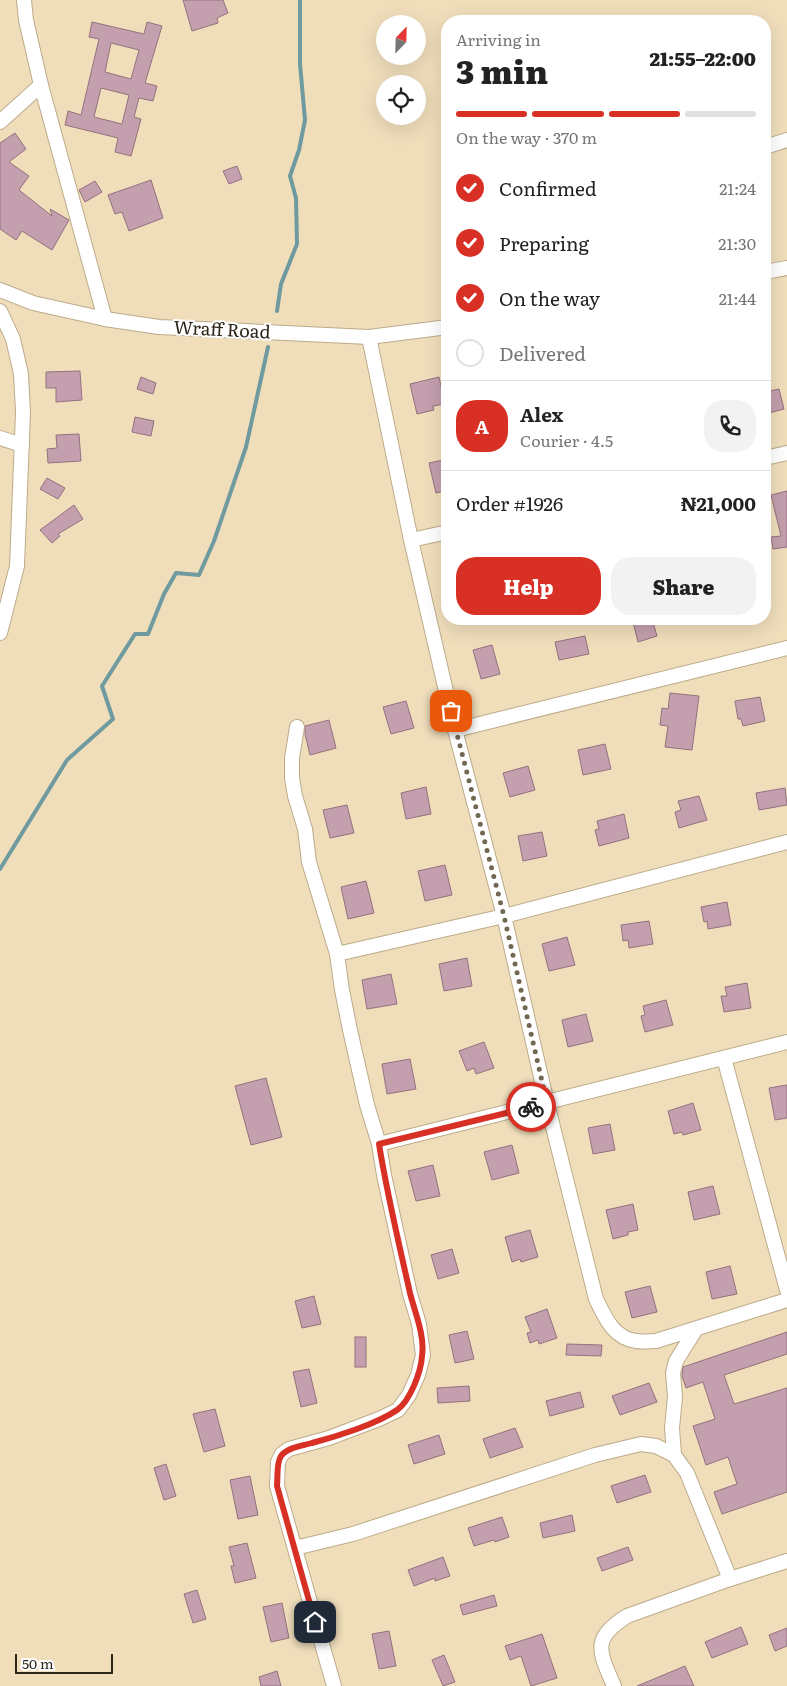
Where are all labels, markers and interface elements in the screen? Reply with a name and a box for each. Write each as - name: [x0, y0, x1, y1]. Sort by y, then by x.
- north arrow: [376, 15, 426, 65]
- map controls: [376, 15, 426, 125]
- text: Arriving in: [456, 27, 541, 51]
- text: 21:55–22:00: [650, 44, 756, 72]
- text: 3 min: [456, 46, 548, 94]
- button: locate: [376, 75, 426, 125]
- text: On the way · 370 m: [456, 125, 597, 149]
- icon: check: [456, 174, 484, 202]
- text: Confirmed: [499, 174, 597, 202]
- text: 21:24: [719, 176, 756, 200]
- icon: check: [456, 229, 484, 257]
- text: Preparing: [499, 229, 589, 257]
- text: 21:30: [718, 231, 756, 255]
- icon: check: [456, 284, 484, 312]
- text: On the way: [499, 284, 600, 312]
- text: 21:44: [719, 286, 756, 310]
- street label: Wraff Road: [173, 312, 271, 345]
- text: Delivered: [499, 339, 586, 367]
- text: Alex: [520, 400, 563, 428]
- button: phone: [704, 400, 756, 452]
- text: A: [475, 412, 489, 440]
- text: Courier · 4.5: [520, 428, 613, 452]
- text: Order #1926: [456, 489, 563, 517]
- text: ₦21,000: [681, 489, 756, 517]
- button: Help: [456, 557, 601, 615]
- button: Share: [611, 557, 756, 615]
- pin: [430, 690, 472, 732]
- icon: bag: [437, 697, 465, 725]
- courier: [506, 1082, 556, 1132]
- icon: bike: [517, 1093, 545, 1121]
- pin: [294, 1601, 336, 1643]
- icon: home: [301, 1608, 329, 1636]
- scale bar: [15, 1651, 112, 1674]
- text: 50 m: [22, 1653, 54, 1673]

